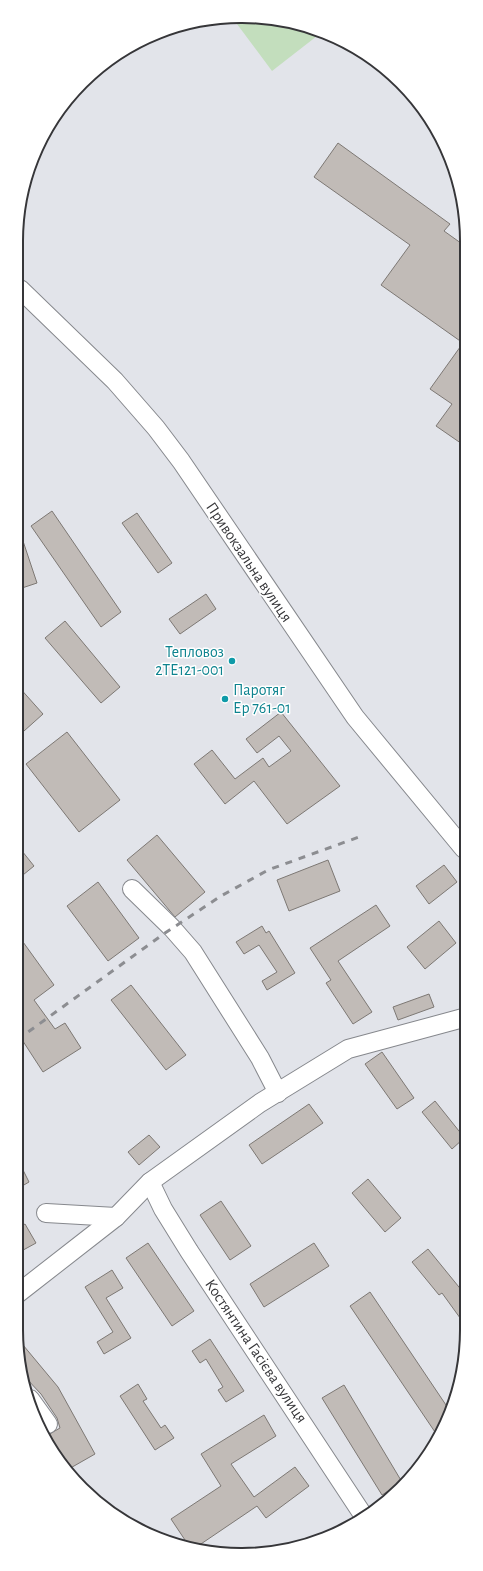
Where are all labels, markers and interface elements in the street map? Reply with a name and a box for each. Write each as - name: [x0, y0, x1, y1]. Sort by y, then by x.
- street label: Привокзальна вулиця: [202, 499, 295, 625]
- place label: Тепловоз 2ТЕ121-001: [155, 644, 224, 678]
- marker: Тепловоз 2ТЕ121-001: [227, 656, 237, 666]
- place label: Паротяг Ер 761-01: [233, 682, 291, 716]
- marker: Паротяг Ер 761-01: [220, 694, 230, 704]
- street label: Костянтина Гасієва вулиця: [201, 1276, 310, 1426]

